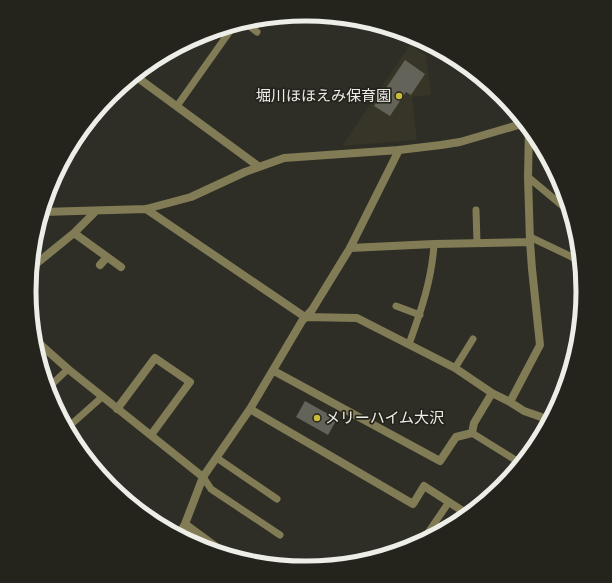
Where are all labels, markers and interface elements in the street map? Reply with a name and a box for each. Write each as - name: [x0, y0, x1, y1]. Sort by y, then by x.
- place label: 堀川ほほえみ保育園: [256, 87, 391, 105]
- marker: 堀川ほほえみ保育園: [394, 91, 404, 101]
- place label: メリーハイム大沢: [325, 409, 444, 427]
- marker: メリーハイム大沢: [312, 413, 322, 423]

